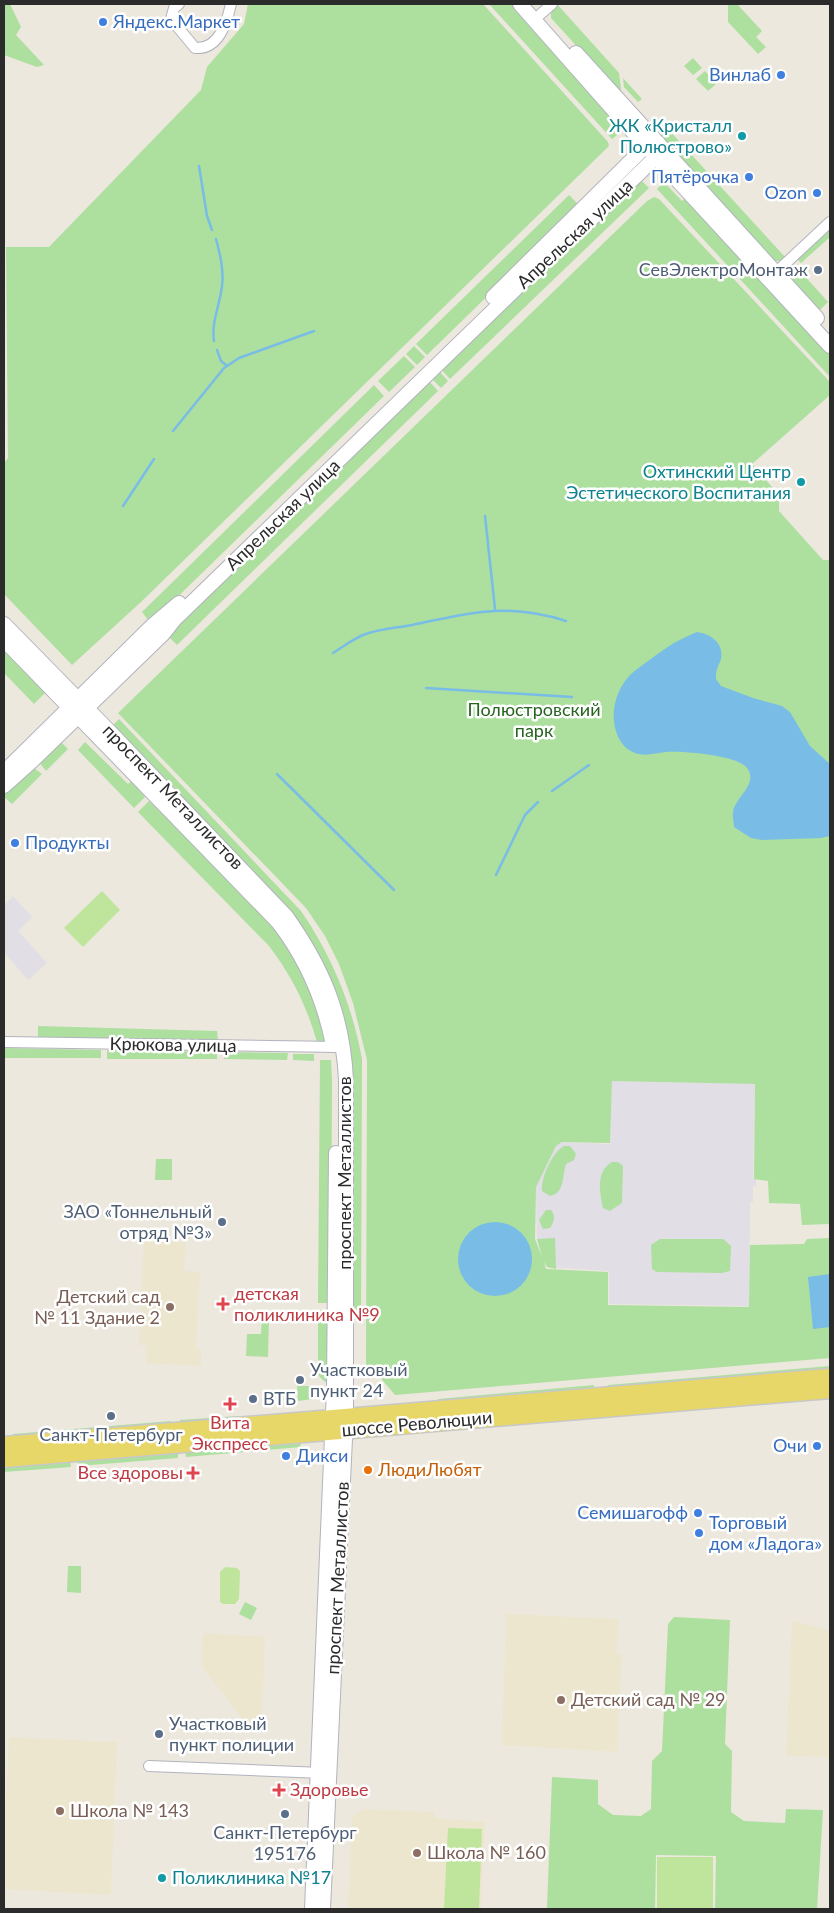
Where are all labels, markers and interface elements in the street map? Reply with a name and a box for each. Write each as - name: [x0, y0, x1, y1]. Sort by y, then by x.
- place label: Яндекс.Маркет: [112, 10, 240, 32]
- marker: Яндекс.Маркет: [97, 16, 109, 28]
- place label: Винлаб: [709, 63, 771, 85]
- marker: Винлаб: [775, 69, 787, 81]
- place label: ЖК «Кристалл Полюстрово»: [609, 114, 732, 157]
- marker: ЖК «Кристалл Полюстрово»: [736, 130, 748, 142]
- place label: Пятёрочка: [651, 165, 739, 187]
- marker: Пятёрочка: [743, 171, 755, 183]
- street label: Апрельская улица: [512, 174, 637, 293]
- place label: Ozon: [765, 181, 807, 203]
- marker: Ozon: [811, 187, 823, 199]
- place label: СевЭлектроМонтаж: [639, 258, 808, 280]
- marker: СевЭлектроМонтаж: [812, 264, 824, 276]
- street label: Апрельская улица: [221, 454, 344, 574]
- place label: Охтинский Центр Эстетического Воспитания: [566, 460, 791, 503]
- marker: Охтинский Центр Эстетического Воспитания: [795, 476, 807, 488]
- park label: Полюстровский парк: [467, 698, 601, 741]
- street label: проспект Металлистов: [99, 719, 249, 874]
- place label: Продукты: [25, 831, 109, 853]
- marker: Продукты: [9, 837, 21, 849]
- street label: Крюкова улица: [109, 1032, 237, 1056]
- street label: проспект Металлистов: [333, 1076, 355, 1270]
- place label: ЗАО «Тоннельный отряд №3»: [63, 1200, 212, 1243]
- marker: ЗАО «Тоннельный отряд №3»: [216, 1216, 228, 1228]
- place label: детская поликлиника №9: [234, 1282, 380, 1325]
- place label: Детский сад № 11 Здание 2: [34, 1285, 160, 1328]
- marker: детская поликлиника №9: [216, 1297, 230, 1311]
- marker: Детский сад № 11 Здание 2: [164, 1301, 176, 1313]
- place label: Участковый пункт 24: [310, 1358, 408, 1401]
- marker: Участковый пункт 24: [294, 1374, 306, 1386]
- place label: ВТБ: [263, 1387, 296, 1409]
- marker: ВТБ: [247, 1393, 259, 1405]
- marker: Вита Экспресс: [224, 1398, 236, 1410]
- street label: шоссе Революции: [341, 1405, 493, 1441]
- marker: Санкт-Петербург: [105, 1410, 117, 1422]
- place label: Вита Экспресс: [192, 1411, 269, 1454]
- place label: Санкт-Петербург: [39, 1423, 183, 1445]
- place label: Очи: [773, 1434, 807, 1456]
- marker: Очи: [811, 1440, 823, 1452]
- place label: Дикси: [296, 1444, 348, 1466]
- marker: Дикси: [280, 1450, 292, 1462]
- place label: ЛюдиЛюбят: [377, 1458, 482, 1480]
- place label: Все здоровы: [78, 1461, 183, 1483]
- marker: ЛюдиЛюбят: [362, 1464, 374, 1476]
- marker: Все здоровы: [187, 1467, 199, 1479]
- street label: проспект Металлистов: [321, 1481, 353, 1675]
- place label: Семишагофф: [577, 1501, 688, 1523]
- marker: Семишагофф: [692, 1507, 704, 1519]
- place label: Торговый дом «Ладога»: [709, 1511, 822, 1554]
- marker: Торговый дом «Ладога»: [693, 1527, 705, 1539]
- place label: Детский сад № 29: [571, 1688, 726, 1710]
- marker: Детский сад № 29: [555, 1694, 567, 1706]
- place label: Участковый пункт полиции: [169, 1712, 294, 1755]
- marker: Участковый пункт полиции: [153, 1728, 165, 1740]
- place label: Здоровье: [290, 1778, 368, 1800]
- marker: Здоровье: [272, 1783, 286, 1797]
- place label: Школа № 143: [70, 1799, 189, 1821]
- marker: Школа № 143: [54, 1805, 66, 1817]
- marker: Санкт-Петербург 195176: [279, 1808, 291, 1820]
- place label: Санкт-Петербург 195176: [213, 1821, 357, 1864]
- place label: Школа № 160: [427, 1841, 546, 1863]
- marker: Школа № 160: [411, 1847, 423, 1859]
- place label: Поликлиника №17: [172, 1866, 331, 1888]
- marker: Поликлиника №17: [156, 1872, 168, 1884]

